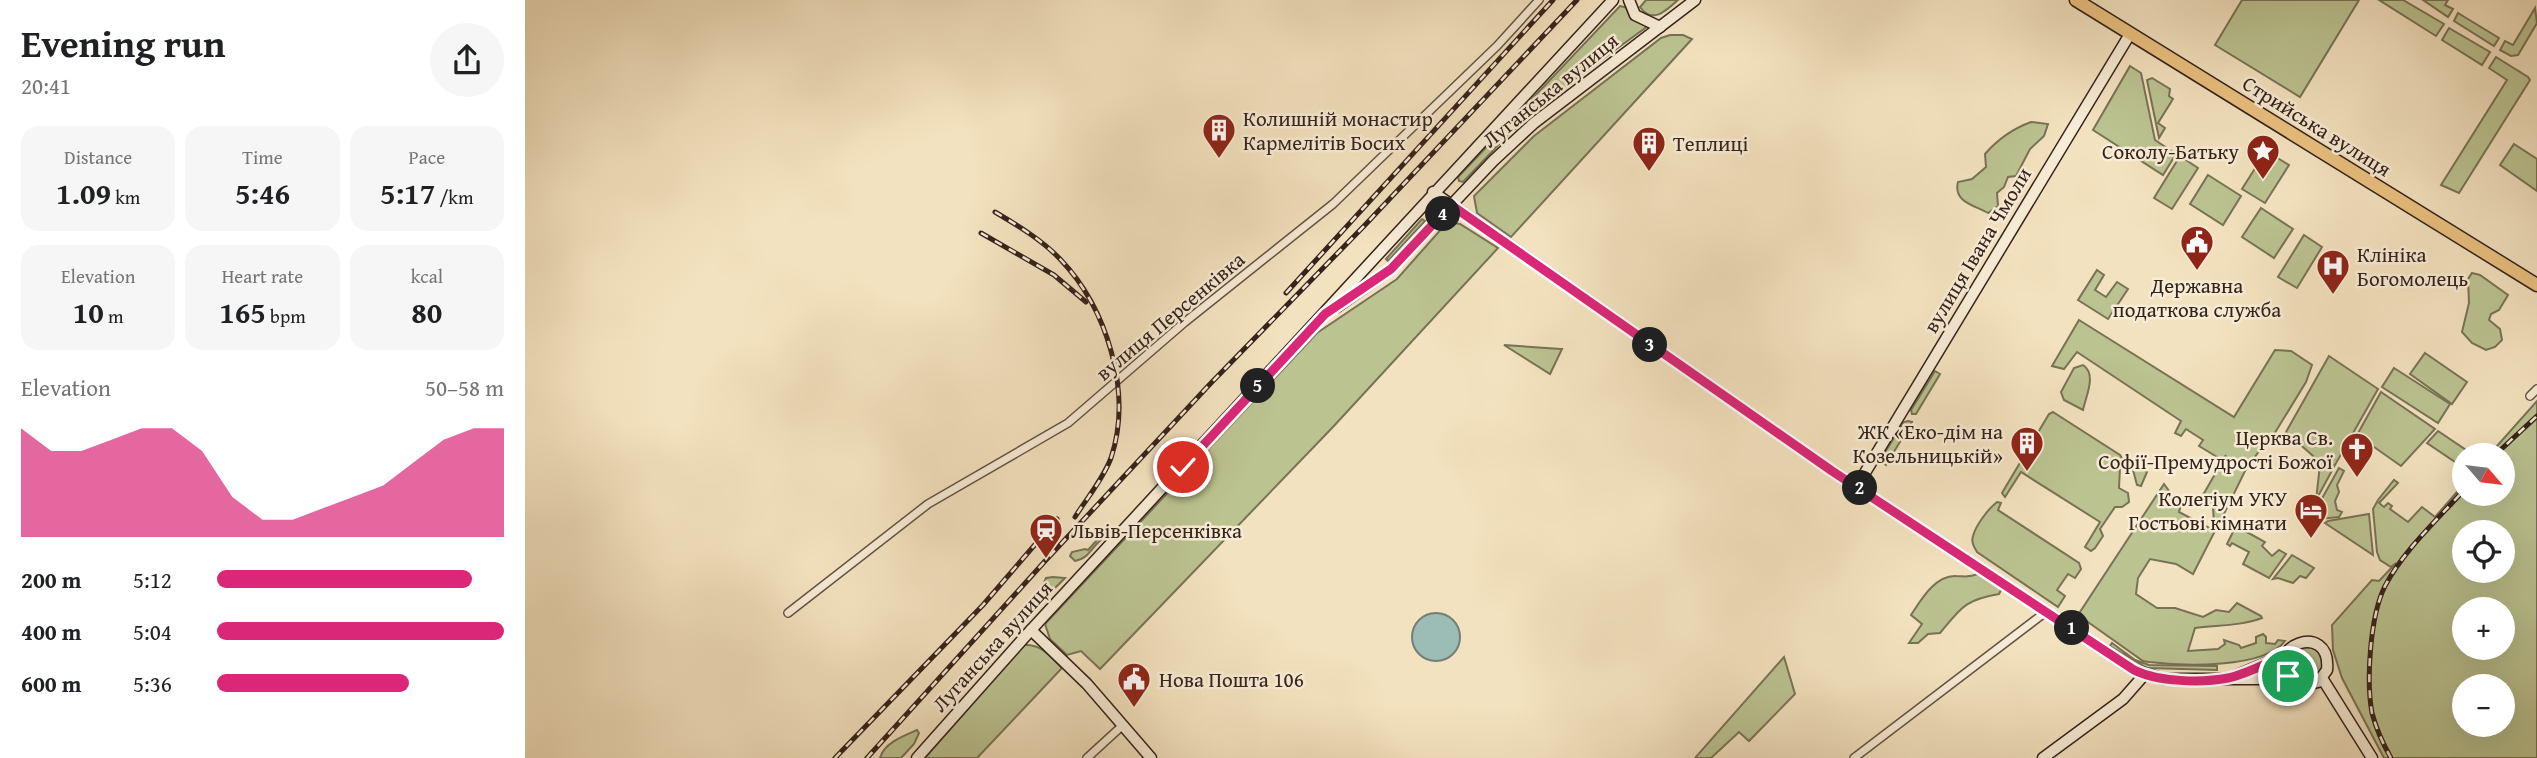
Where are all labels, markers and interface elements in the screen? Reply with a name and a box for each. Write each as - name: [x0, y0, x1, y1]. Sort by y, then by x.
- text: Evening run: [21, 15, 225, 71]
- button: share: [430, 23, 504, 97]
- street label: Луганська вулиця: [1475, 25, 1625, 155]
- street label: Стрийська вулиця: [2237, 68, 2398, 184]
- text: 20:41: [21, 69, 71, 102]
- place label: Колишній монастир Кармелітів Босих: [1243, 103, 1433, 158]
- building icon: Колишній монастир Кармелітів Босих: [1200, 111, 1238, 160]
- building icon: Теплиці: [1630, 124, 1668, 173]
- place label: Теплиці: [1673, 128, 1748, 159]
- place icon: Соколу-Батьку: [2244, 132, 2282, 181]
- place label: Соколу-Батьку: [2102, 136, 2239, 167]
- text: Distance: [64, 143, 132, 171]
- text: Time: [242, 143, 283, 171]
- text: Pace: [409, 143, 445, 171]
- street label: вулиця Івана Чмоли: [1915, 161, 2039, 339]
- text: 1.09: [56, 171, 111, 215]
- text: 5:46: [235, 171, 290, 215]
- text: 5:17: [380, 171, 435, 215]
- text: km: [111, 183, 140, 211]
- text: /km: [435, 183, 474, 211]
- pin: 4: [1425, 196, 1461, 232]
- text: 4: [1438, 199, 1447, 227]
- public building icon: Державна податкова служба: [2178, 223, 2216, 272]
- place label: Клініка Богомолець: [2357, 239, 2468, 294]
- street label: вулиця Персенківка: [1089, 244, 1251, 388]
- hospital icon: Клініка Богомолець: [2314, 247, 2352, 296]
- text: Elevation: [61, 262, 135, 290]
- text: Heart rate: [222, 262, 303, 290]
- text: kcal: [411, 262, 443, 290]
- place label: Державна податкова служба: [2113, 270, 2281, 325]
- text: 10: [73, 290, 104, 334]
- text: 165: [219, 290, 266, 334]
- text: 80: [411, 290, 442, 334]
- text: m: [104, 302, 124, 330]
- text: bpm: [266, 302, 306, 330]
- pin: 3: [1633, 328, 1667, 362]
- text: 3: [1645, 330, 1654, 358]
- pin: 5: [1241, 368, 1275, 404]
- text: Elevation: [21, 371, 111, 404]
- text: 50–58 m: [425, 371, 504, 404]
- text: 5: [1253, 371, 1262, 399]
- place label: ЖК «Еко-дім на Козельницькій»: [1853, 416, 2003, 471]
- place label: Церква Св. Софії-Премудрості Божої: [2098, 422, 2334, 477]
- building icon: ЖК «Еко-дім на Козельницькій»: [2008, 424, 2046, 473]
- church icon: Церква Св. Софії-Премудрості Божої: [2338, 430, 2376, 479]
- pin: [1153, 437, 1213, 497]
- north arrow: [2452, 443, 2515, 506]
- map controls: [2452, 443, 2515, 737]
- icon: check: [1164, 448, 1202, 486]
- pin: 2: [1843, 470, 1877, 505]
- text: 2: [1855, 473, 1864, 501]
- place label: Колегіум УКУ Гостьові кімнати: [2129, 483, 2287, 538]
- hotel icon: Колегіум УКУ Гостьові кімнати: [2292, 491, 2330, 540]
- station icon: Львів-Персенківка: [1027, 511, 1065, 560]
- place label: Львів-Персенківка: [1071, 515, 1242, 546]
- button: locate: [2452, 520, 2515, 583]
- text: 200 m: [21, 563, 82, 596]
- text: 5:12: [133, 563, 172, 596]
- street label: Луганська вулиця: [924, 573, 1060, 719]
- button: +: [2452, 597, 2515, 660]
- pin: 1: [2055, 610, 2089, 646]
- text: 1: [2067, 613, 2076, 641]
- text: 400 m: [21, 615, 82, 648]
- text: 5:04: [133, 615, 172, 648]
- pin: [2258, 646, 2318, 706]
- icon: arrive: [2269, 657, 2307, 695]
- public building icon: Нова Пошта 106: [1115, 660, 1153, 709]
- place label: Нова Пошта 106: [1159, 664, 1304, 695]
- text: 600 m: [21, 667, 82, 700]
- text: 5:36: [133, 667, 172, 700]
- button: −: [2452, 674, 2515, 737]

